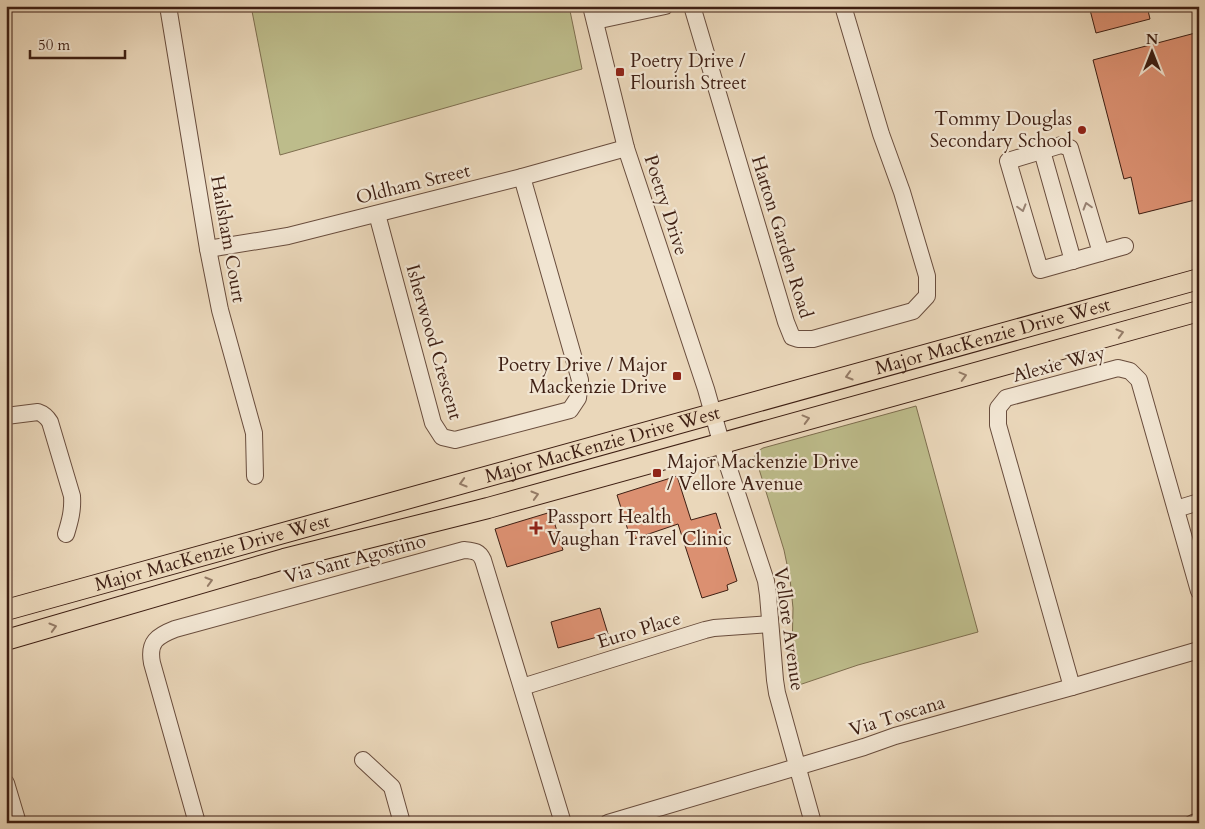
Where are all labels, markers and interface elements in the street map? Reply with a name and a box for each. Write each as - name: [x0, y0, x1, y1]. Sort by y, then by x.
- scale bar: [30, 28, 125, 60]
- north arrow: [1128, 28, 1178, 78]
- text: N: [1146, 30, 1158, 49]
- text: 50 m: [38, 35, 70, 55]
- place label: Poetry Drive / Flourish Street: [630, 48, 746, 96]
- marker: Poetry Drive / Flourish Street: [614, 66, 626, 78]
- place label: Tommy Douglas Secondary School: [930, 106, 1072, 154]
- marker: Tommy Douglas Secondary School: [1076, 124, 1088, 136]
- street label: Poetry Drive: [638, 151, 694, 259]
- street label: Hatton Garden Road: [745, 152, 819, 322]
- street label: Oldham Street: [353, 157, 473, 211]
- street label: Hailsham Court: [204, 173, 252, 305]
- one-way arrow: [1016, 203, 1026, 211]
- one-way arrow: [1083, 203, 1093, 211]
- street label: Isherwood Crescent: [399, 261, 469, 423]
- street label: Major MacKenzie Drive West: [872, 291, 1113, 381]
- one-way arrow: [1115, 328, 1123, 338]
- street label: Alexie Way: [1010, 339, 1108, 389]
- place label: Poetry Drive / Major Mackenzie Drive: [498, 352, 667, 400]
- marker: Poetry Drive / Major Mackenzie Drive: [671, 370, 683, 382]
- one-way arrow: [845, 370, 853, 381]
- one-way arrow: [959, 371, 967, 382]
- street label: Major MacKenzie Drive West: [482, 400, 723, 490]
- one-way arrow: [802, 415, 810, 425]
- place label: Major Mackenzie Drive / Vellore Avenue: [667, 449, 859, 497]
- marker: Major Mackenzie Drive / Vellore Avenue: [651, 467, 663, 479]
- one-way arrow: [460, 477, 468, 487]
- one-way arrow: [530, 490, 539, 500]
- place label: Passport Health Vaughan Travel Clinic: [547, 504, 732, 552]
- street label: Major MacKenzie Drive West: [92, 508, 333, 598]
- marker: Passport Health Vaughan Travel Clinic: [529, 521, 543, 535]
- street label: Via Sant Agostino: [281, 528, 429, 590]
- street label: Vellore Avenue: [767, 565, 811, 693]
- one-way arrow: [205, 577, 213, 587]
- street label: Euro Place: [594, 605, 684, 655]
- one-way arrow: [49, 622, 58, 633]
- street label: Via Toscana: [846, 689, 948, 743]

